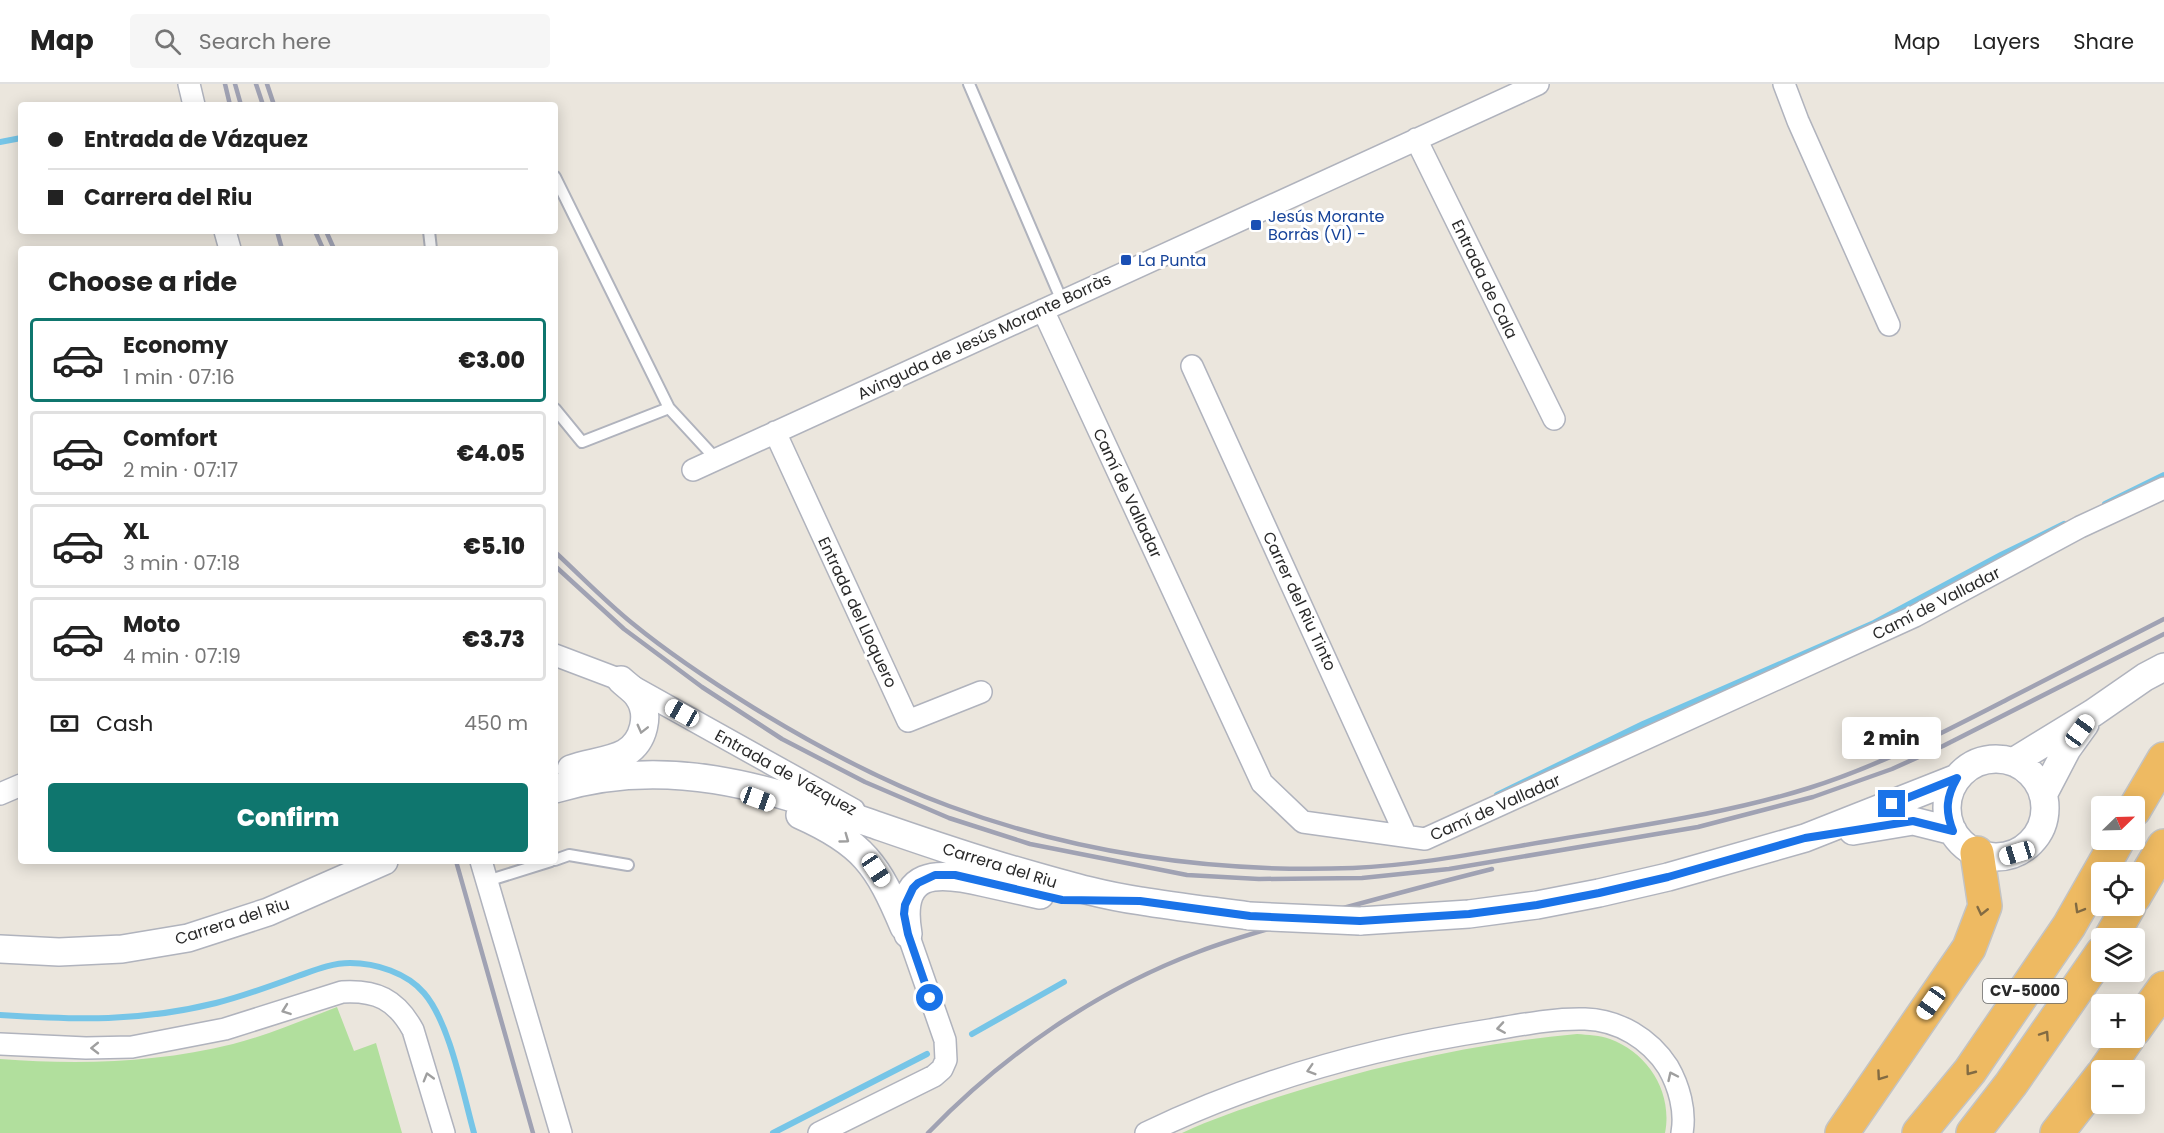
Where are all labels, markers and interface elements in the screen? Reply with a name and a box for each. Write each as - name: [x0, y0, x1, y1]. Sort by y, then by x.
- search box: [130, 14, 550, 68]
- text: Map: [30, 21, 94, 60]
- icon: search: [151, 25, 184, 58]
- text: Search here: [199, 26, 331, 57]
- text: Map: [1894, 27, 1940, 56]
- text: Layers: [1973, 27, 2040, 56]
- text: Share: [2073, 27, 2134, 56]
- text: Entrada de Vázquez: [84, 124, 308, 155]
- text: Carrera del Riu: [84, 182, 252, 213]
- place label: Jesús Morante Borràs (VI) -: [1268, 205, 1384, 246]
- street label: Entrada de Cala: [1446, 216, 1523, 343]
- marker: Jesús Morante Borràs (VI) -: [1249, 218, 1263, 232]
- place label: La Punta: [1138, 249, 1206, 272]
- marker: La Punta: [1119, 253, 1133, 267]
- text: Choose a ride: [48, 263, 237, 300]
- street label: Avinguda de Jesús Morante Borràs: [853, 267, 1115, 406]
- text: Economy: [123, 330, 228, 361]
- icon: car: [51, 333, 105, 387]
- text: €3.00: [459, 345, 525, 376]
- text: 1 min · 07:16: [123, 363, 235, 391]
- text: Comfort: [123, 423, 217, 454]
- street label: Camí de Valladar: [1087, 425, 1168, 562]
- icon: car: [51, 426, 105, 480]
- text: €4.05: [457, 438, 525, 469]
- text: 2 min · 07:17: [123, 456, 238, 484]
- text: XL: [123, 516, 149, 547]
- icon: car: [51, 519, 105, 573]
- street label: Carrer del Riu Tinto: [1257, 528, 1342, 675]
- text: €5.10: [464, 531, 525, 562]
- street label: Entrada del Lloquero: [812, 533, 903, 691]
- text: 3 min · 07:18: [123, 549, 240, 577]
- street label: Camí de Valladar: [1868, 561, 2004, 646]
- text: Moto: [123, 609, 180, 640]
- icon: car: [51, 612, 105, 666]
- text: €3.73: [463, 624, 525, 655]
- text: 4 min · 07:19: [123, 642, 241, 670]
- car: [662, 696, 702, 730]
- icon: cash: [48, 707, 81, 740]
- text: Cash: [96, 708, 153, 739]
- text: 450 m: [464, 709, 528, 737]
- car: [2062, 711, 2098, 751]
- callout: 2 min: [1842, 717, 1942, 759]
- one-way arrow: [636, 724, 649, 734]
- street label: Entrada de Vázquez: [711, 724, 861, 821]
- text: 2 min: [1863, 724, 1920, 752]
- street label: Camí de Valladar: [1426, 768, 1564, 847]
- button: Confirm: [48, 783, 528, 852]
- car: [738, 784, 778, 814]
- route end: [1878, 790, 1905, 817]
- north arrow: [2091, 796, 2145, 850]
- map controls: [2091, 796, 2145, 1114]
- one-way arrow: [838, 832, 849, 843]
- street label: Carrera del Riu: [940, 837, 1060, 894]
- car: [1997, 839, 2037, 867]
- car: [858, 850, 894, 890]
- button: locate: [2091, 862, 2145, 916]
- street label: Carrera del Riu: [172, 892, 292, 951]
- one-way arrow: [2074, 903, 2086, 913]
- one-way arrow: [1976, 906, 1989, 916]
- button: layers: [2091, 928, 2145, 982]
- road number: CV-5000: [1983, 979, 2067, 1003]
- car: [1913, 983, 1949, 1023]
- route start: [916, 984, 943, 1011]
- button: +: [2091, 994, 2145, 1048]
- one-way arrow: [281, 1003, 292, 1016]
- one-way arrow: [1496, 1021, 1506, 1034]
- one-way arrow: [2038, 1031, 2049, 1042]
- one-way arrow: [91, 1041, 100, 1054]
- button: −: [2091, 1060, 2145, 1114]
- one-way arrow: [1306, 1063, 1317, 1075]
- one-way arrow: [1966, 1064, 1977, 1075]
- one-way arrow: [1877, 1069, 1888, 1080]
- one-way arrow: [422, 1072, 435, 1082]
- one-way arrow: [1667, 1072, 1679, 1083]

